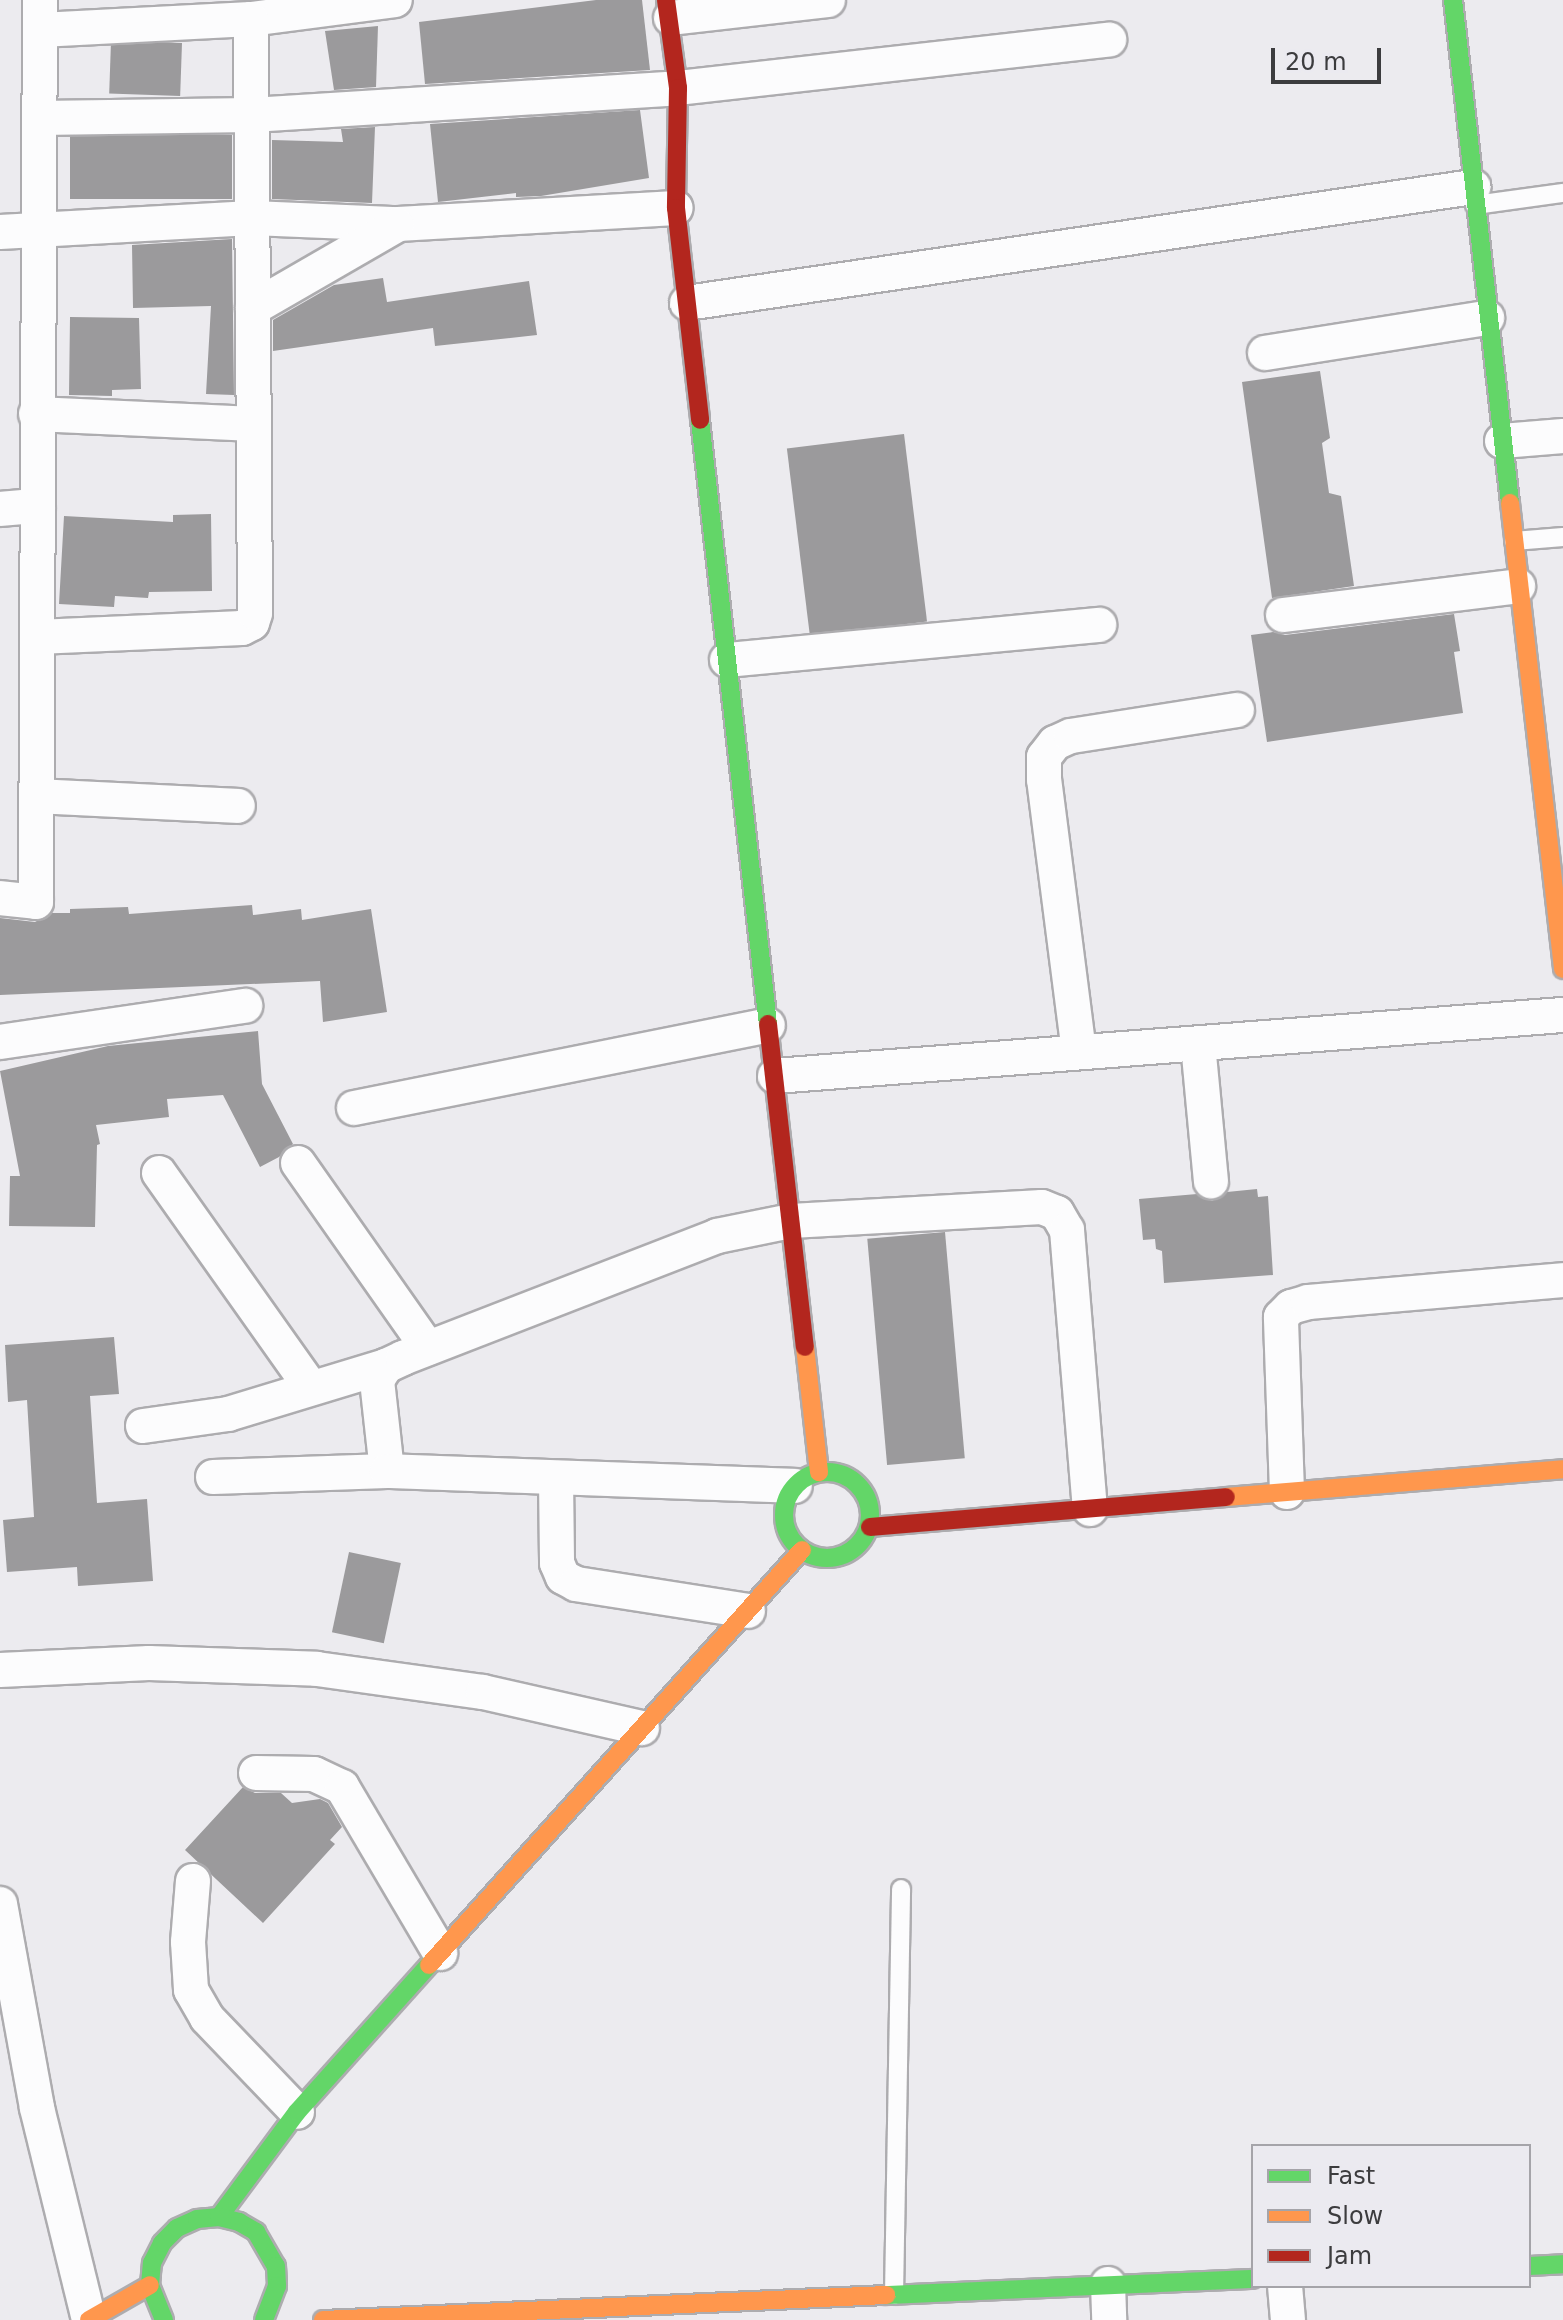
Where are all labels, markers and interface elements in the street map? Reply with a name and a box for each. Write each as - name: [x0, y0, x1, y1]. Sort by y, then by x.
- scale bar: [1275, 32, 1385, 82]
- text: 20 m: [1285, 48, 1347, 76]
- legend: [1251, 2144, 1531, 2288]
- text: Fast: [1327, 2162, 1375, 2190]
- text: Slow: [1327, 2202, 1383, 2230]
- text: Jam: [1327, 2242, 1372, 2270]

